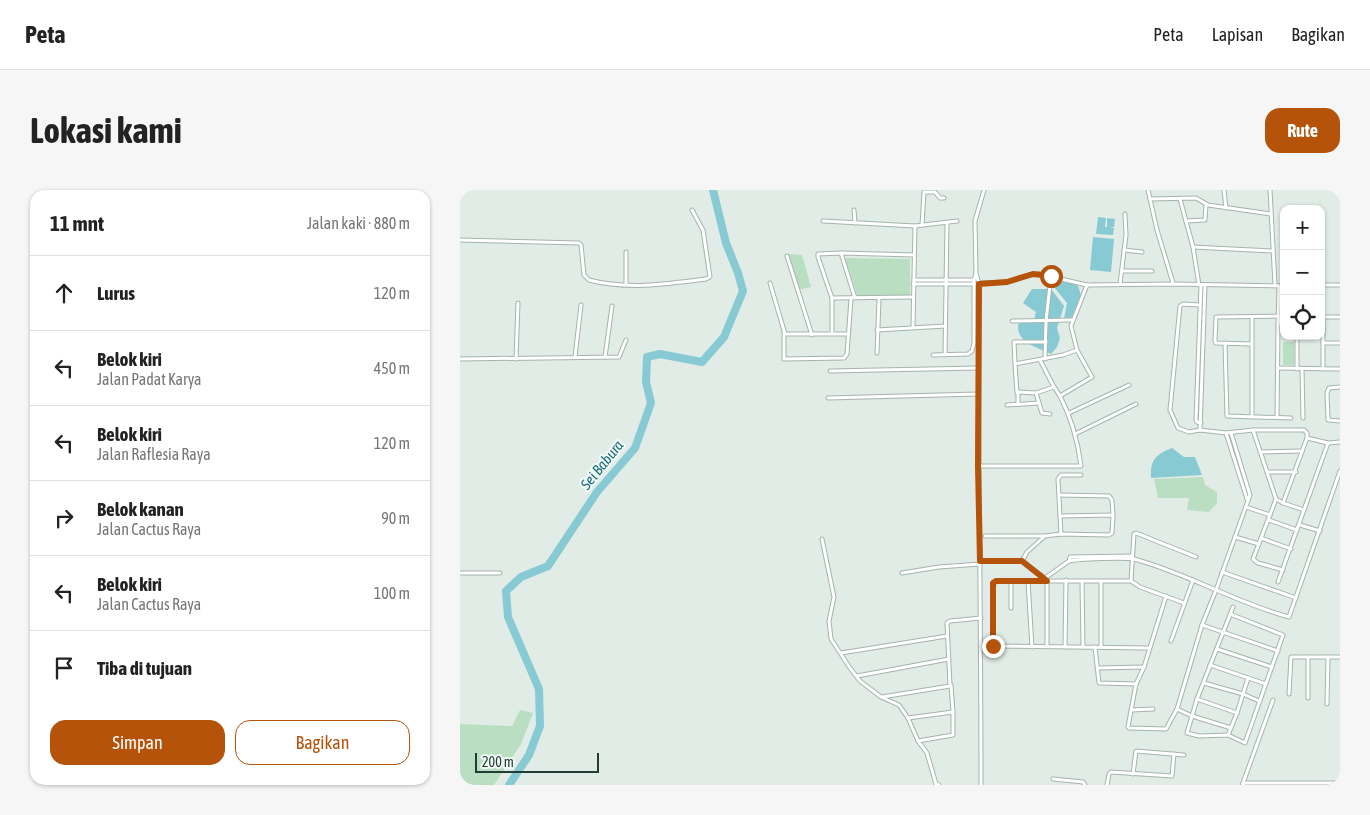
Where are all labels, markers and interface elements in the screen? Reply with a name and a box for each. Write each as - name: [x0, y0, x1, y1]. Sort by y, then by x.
- text: Peta: [25, 21, 66, 48]
- text: Peta: [1153, 24, 1184, 45]
- text: Lapisan: [1212, 24, 1263, 45]
- text: Bagikan: [1291, 24, 1345, 45]
- button: Rute: [1265, 108, 1340, 153]
- text: Lokasi kami: [30, 110, 182, 150]
- map controls: [1280, 205, 1325, 340]
- button: +: [1280, 205, 1325, 250]
- text: 11 mnt: [50, 211, 104, 235]
- text: Jalan kaki · 880 m: [307, 214, 410, 232]
- button: −: [1280, 250, 1325, 295]
- route start: [1040, 265, 1063, 288]
- icon: ahead: [50, 279, 78, 307]
- text: Lurus: [97, 282, 135, 304]
- text: 120 m: [374, 284, 410, 302]
- button: locate: [1280, 295, 1325, 340]
- text: Belok kiri: [97, 348, 162, 370]
- icon: left: [50, 354, 78, 382]
- text: 450 m: [374, 359, 410, 377]
- text: Jalan Padat Karya: [97, 370, 202, 388]
- text: Belok kiri: [97, 423, 162, 445]
- icon: left: [50, 429, 78, 457]
- text: 120 m: [374, 434, 410, 452]
- water label: Sei Babura: [576, 437, 626, 493]
- text: Jalan Raflesia Raya: [97, 445, 211, 463]
- text: Belok kanan: [97, 498, 184, 520]
- icon: right: [50, 504, 78, 532]
- text: 90 m: [381, 509, 410, 527]
- text: Jalan Cactus Raya: [97, 520, 201, 538]
- text: Belok kiri: [97, 573, 162, 595]
- icon: left: [50, 579, 78, 607]
- text: 100 m: [374, 584, 410, 602]
- text: Jalan Cactus Raya: [97, 595, 201, 613]
- route end: [982, 635, 1005, 658]
- icon: arrive: [50, 654, 78, 682]
- text: Tiba di tujuan: [97, 657, 192, 679]
- button: Simpan: [50, 720, 225, 765]
- button: Bagikan: [235, 720, 410, 765]
- scale bar: [475, 750, 599, 773]
- text: 200 m: [482, 754, 514, 770]

